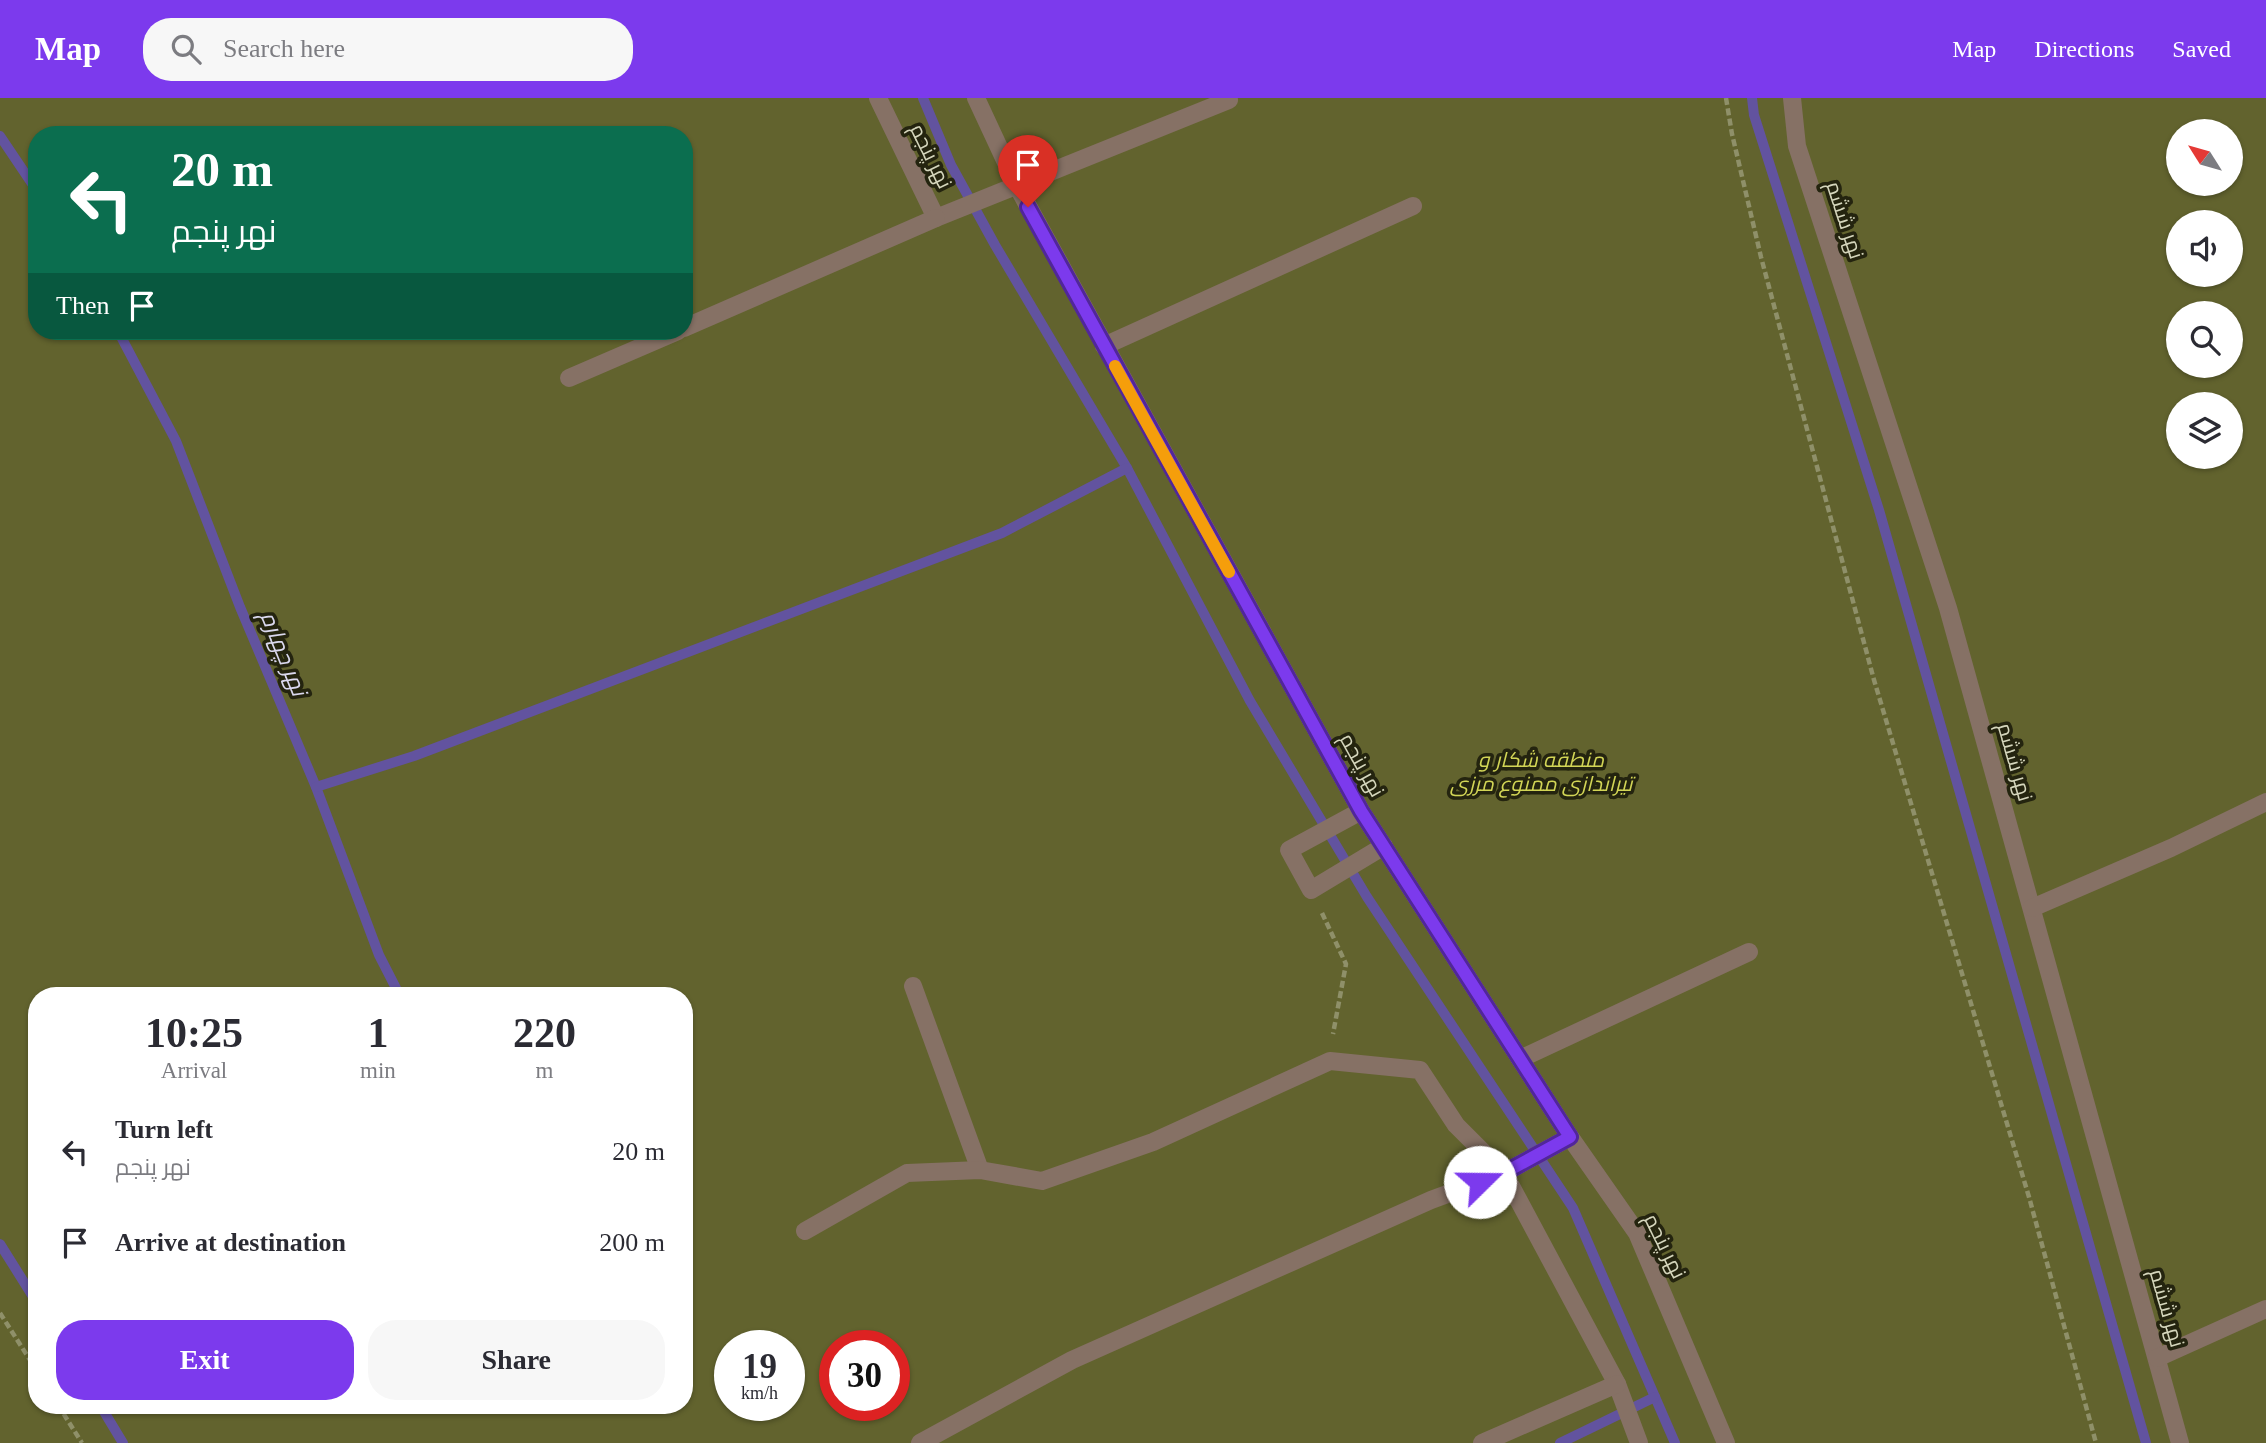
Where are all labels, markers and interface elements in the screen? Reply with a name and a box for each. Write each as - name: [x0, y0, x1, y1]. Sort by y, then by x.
- search box: [143, 18, 633, 81]
- icon: search: [167, 30, 205, 68]
- text: Map: [35, 31, 101, 67]
- text: Search here: [223, 34, 345, 63]
- text: Map: [1952, 36, 1996, 62]
- text: Directions: [2034, 36, 2134, 62]
- text: Saved: [2172, 36, 2231, 62]
- north arrow: [2166, 119, 2244, 196]
- map controls: [2166, 119, 2243, 469]
- street label: نهر پنجم: [903, 120, 957, 193]
- pin: [998, 135, 1058, 207]
- text: 20 m: [171, 142, 273, 197]
- icon: arrive: [1009, 146, 1047, 184]
- icon: left: [56, 154, 147, 245]
- street label: نهر ششم: [1819, 178, 1869, 263]
- button: sound: [2166, 210, 2243, 287]
- text: نهر پنجم: [171, 213, 277, 249]
- icon: arrive: [123, 287, 161, 325]
- text: Then: [56, 291, 109, 320]
- button: search: [2166, 301, 2243, 378]
- button: layers: [2166, 392, 2243, 469]
- water label: نهر چهارم: [252, 606, 313, 703]
- street label: نهر ششم: [1990, 720, 2038, 804]
- street label: نهر پنجم: [1333, 729, 1389, 802]
- park label: منطقه شکار و تیراندازی ممنوع مرزی: [1450, 748, 1636, 798]
- text: 10:25: [145, 1010, 243, 1056]
- text: 1: [367, 1010, 388, 1056]
- text: 220: [513, 1010, 576, 1056]
- text: Arrival: [161, 1058, 227, 1083]
- text: min: [360, 1058, 396, 1083]
- text: m: [535, 1058, 553, 1083]
- text: Turn left: [115, 1115, 213, 1144]
- icon: left: [56, 1133, 94, 1171]
- text: 20 m: [612, 1137, 665, 1166]
- position arrow: [1443, 1145, 1517, 1219]
- text: نهر پنجم: [115, 1155, 191, 1180]
- street label: نهر پنجم: [1637, 1210, 1691, 1283]
- icon: arrive: [56, 1224, 94, 1262]
- text: Arrive at destination: [115, 1228, 346, 1257]
- text: 200 m: [599, 1228, 665, 1257]
- street label: نهر ششم: [2142, 1266, 2190, 1350]
- button: Exit: [56, 1320, 354, 1400]
- button: Share: [368, 1320, 665, 1400]
- speed limit sign: 30: [819, 1330, 910, 1421]
- text: 19: [742, 1347, 777, 1386]
- text: km/h: [741, 1383, 778, 1403]

